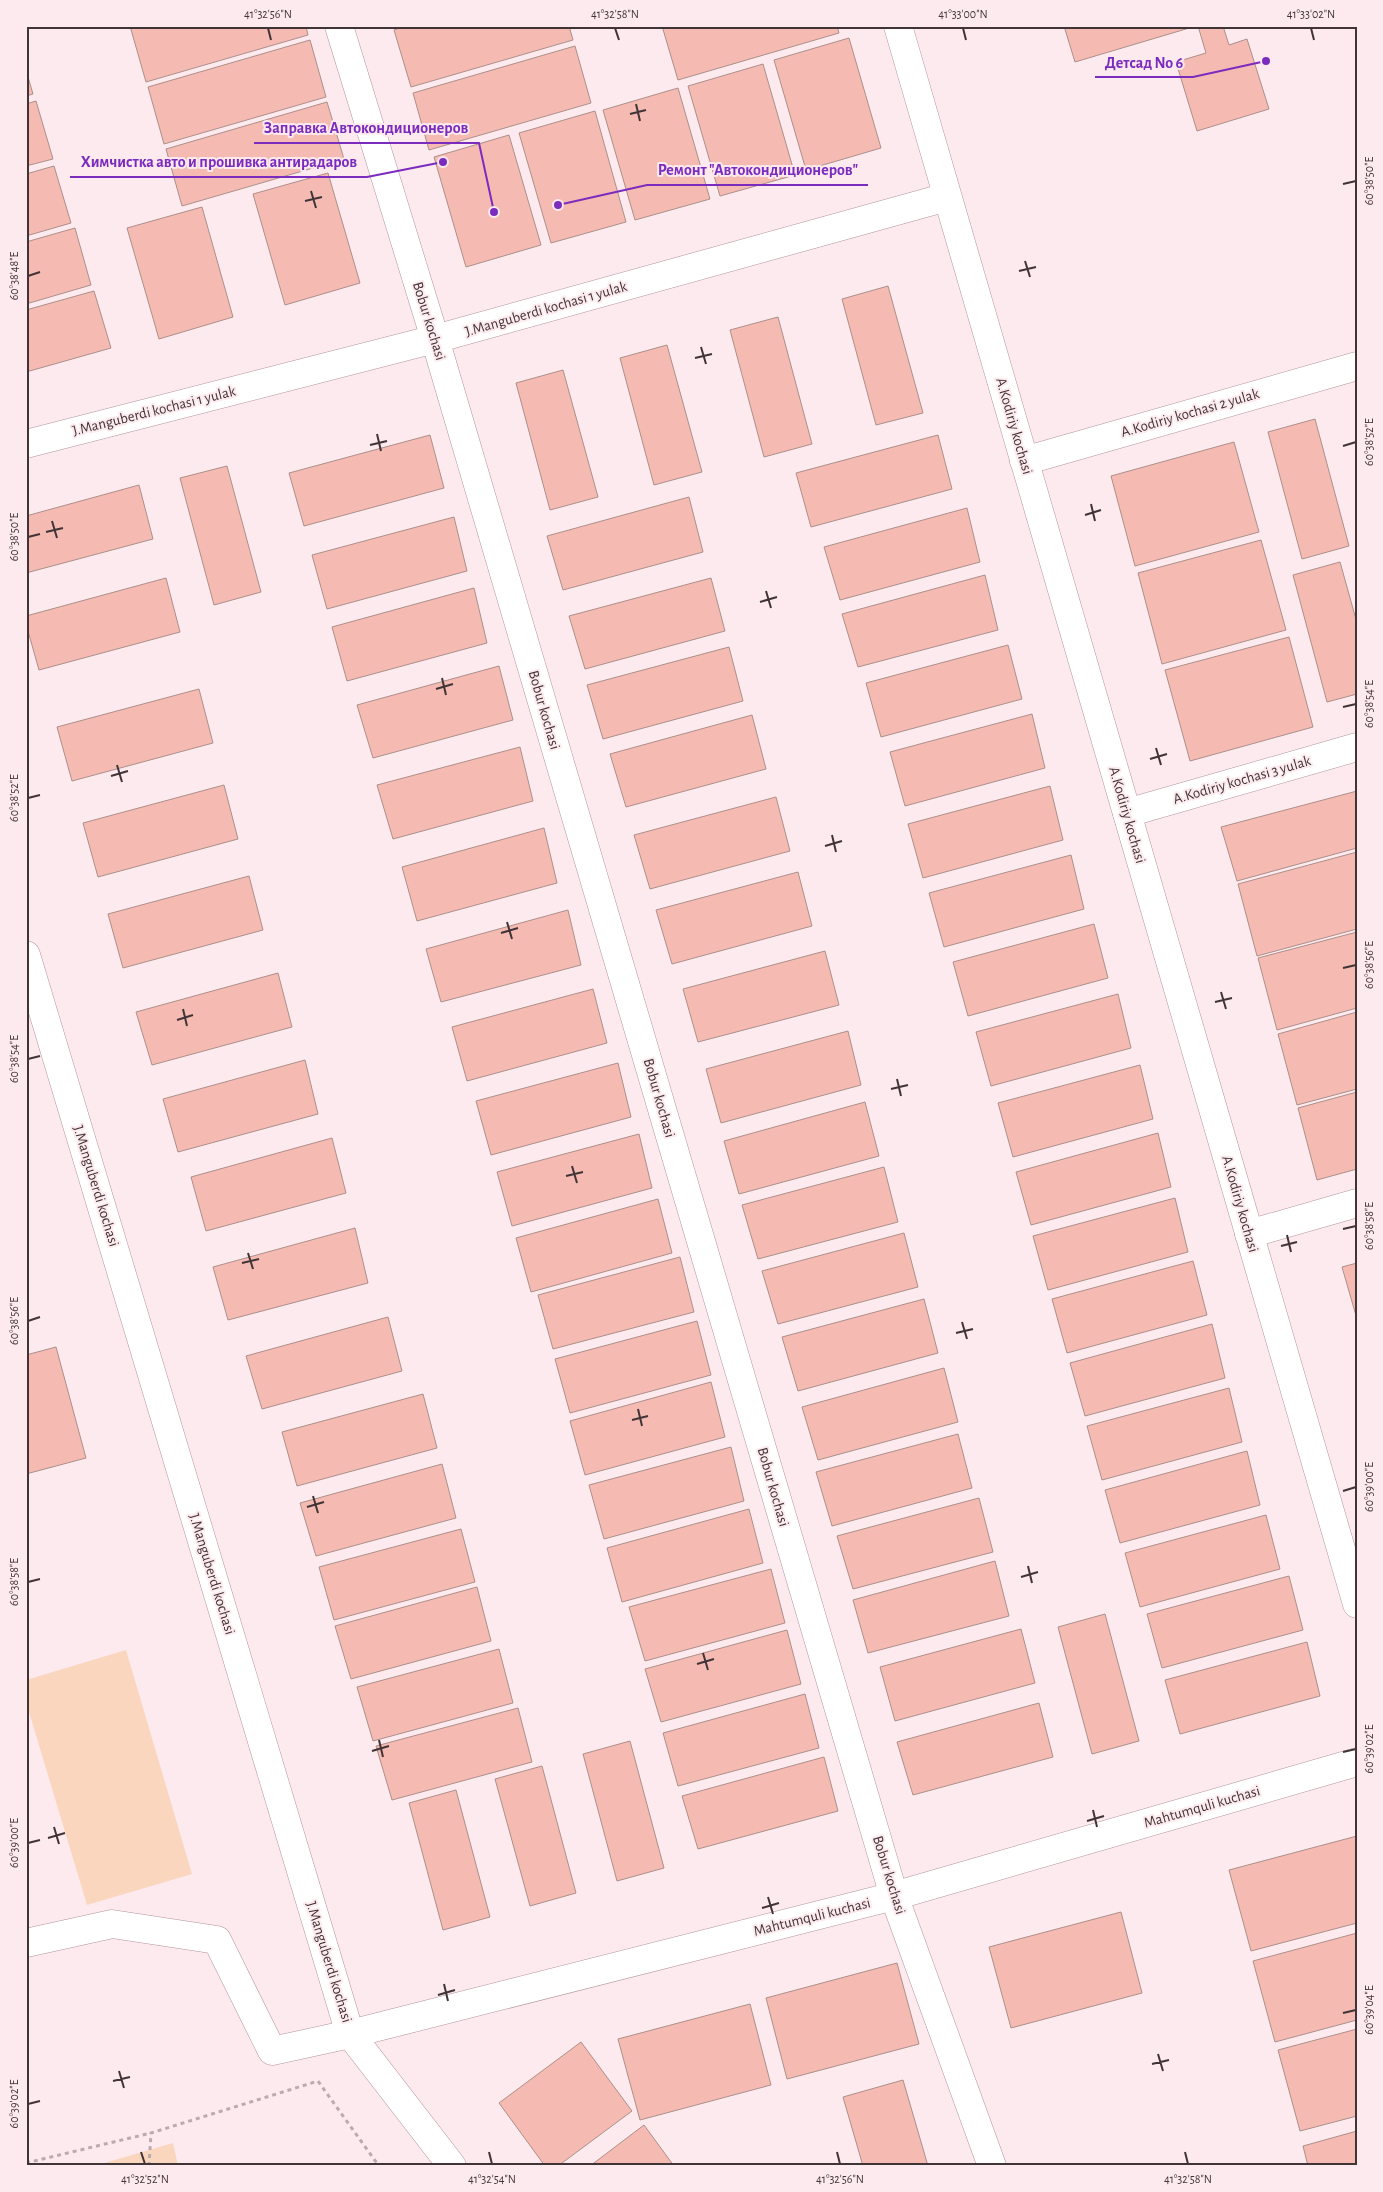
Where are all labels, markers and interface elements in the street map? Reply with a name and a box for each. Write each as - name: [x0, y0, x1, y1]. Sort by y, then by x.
- text: 41°32'56"N: [244, 8, 292, 20]
- text: 41°32'58"N: [591, 8, 639, 20]
- text: 41°33'00"N: [938, 8, 988, 20]
- text: 41°33'02"N: [1287, 8, 1335, 20]
- callout: Детсад No 6: [1095, 46, 1193, 77]
- text: Детсад No 6: [1105, 55, 1184, 71]
- callout: Заправка Автокондиционеров: [254, 112, 479, 143]
- text: Заправка Автокондиционеров: [264, 120, 468, 136]
- callout: Химчистка авто и прошивка антирадаров: [70, 146, 367, 177]
- text: Химчистка авто и прошивка антирадаров: [81, 154, 357, 170]
- callout: Ремонт "Автокондиционеров": [647, 154, 868, 185]
- text: 60°38'50"E: [1363, 156, 1375, 205]
- text: Ремонт "Автокондиционеров": [658, 162, 859, 178]
- text: 60°38'48"E: [8, 251, 20, 300]
- street label: J.Manguberdi kochasi 1 yulak: [463, 279, 629, 339]
- street label: Bobur kochasi: [410, 280, 448, 362]
- street label: A.Kodiriy kochasi: [993, 376, 1035, 476]
- street label: J.Manguberdi kochasi 1 yulak: [71, 383, 237, 439]
- street label: A.Kodiriy kochasi 2 yulak: [1119, 386, 1261, 440]
- text: 60°38'52"E: [1363, 418, 1375, 466]
- text: 60°38'50"E: [8, 512, 20, 561]
- street label: Bobur kochasi: [526, 669, 562, 751]
- text: 60°38'54"E: [1363, 680, 1375, 728]
- street label: A.Kodiriy kochasi 3 yulak: [1171, 753, 1313, 807]
- street label: A.Kodiriy kochasi: [1106, 765, 1148, 865]
- text: 60°38'52"E: [8, 774, 20, 822]
- text: 60°38'56"E: [1363, 941, 1375, 989]
- text: 60°38'54"E: [8, 1035, 20, 1083]
- street label: Bobur kochasi: [641, 1057, 677, 1139]
- street label: J.Manguberdi kochasi: [70, 1124, 122, 1248]
- street label: A.Kodiriy kochasi: [1219, 1154, 1261, 1254]
- text: 60°38'58"E: [1363, 1202, 1375, 1250]
- text: 60°38'56"E: [8, 1297, 20, 1345]
- street label: Bobur kochasi: [755, 1446, 791, 1528]
- text: 60°39'00"E: [1363, 1462, 1375, 1512]
- street label: J.Manguberdi kochasi: [186, 1512, 238, 1636]
- text: 60°38'58"E: [8, 1558, 20, 1606]
- text: 60°39'02"E: [1363, 1724, 1375, 1774]
- street label: Mahtumquli kuchasi: [1142, 1783, 1262, 1831]
- text: 60°39'00"E: [8, 1818, 20, 1868]
- street label: Bobur kochasi: [870, 1834, 908, 1916]
- street label: Mahtumquli kuchasi: [752, 1895, 872, 1939]
- street label: J.Manguberdi kochasi: [303, 1900, 355, 2024]
- text: 60°39'04"E: [1363, 1985, 1375, 2035]
- text: 60°39'02"E: [8, 2079, 20, 2129]
- text: 41°32'52"N: [121, 2173, 169, 2185]
- text: 41°32'54"N: [468, 2173, 516, 2185]
- text: 41°32'56"N: [816, 2173, 864, 2185]
- text: 41°32'58"N: [1164, 2173, 1212, 2185]

